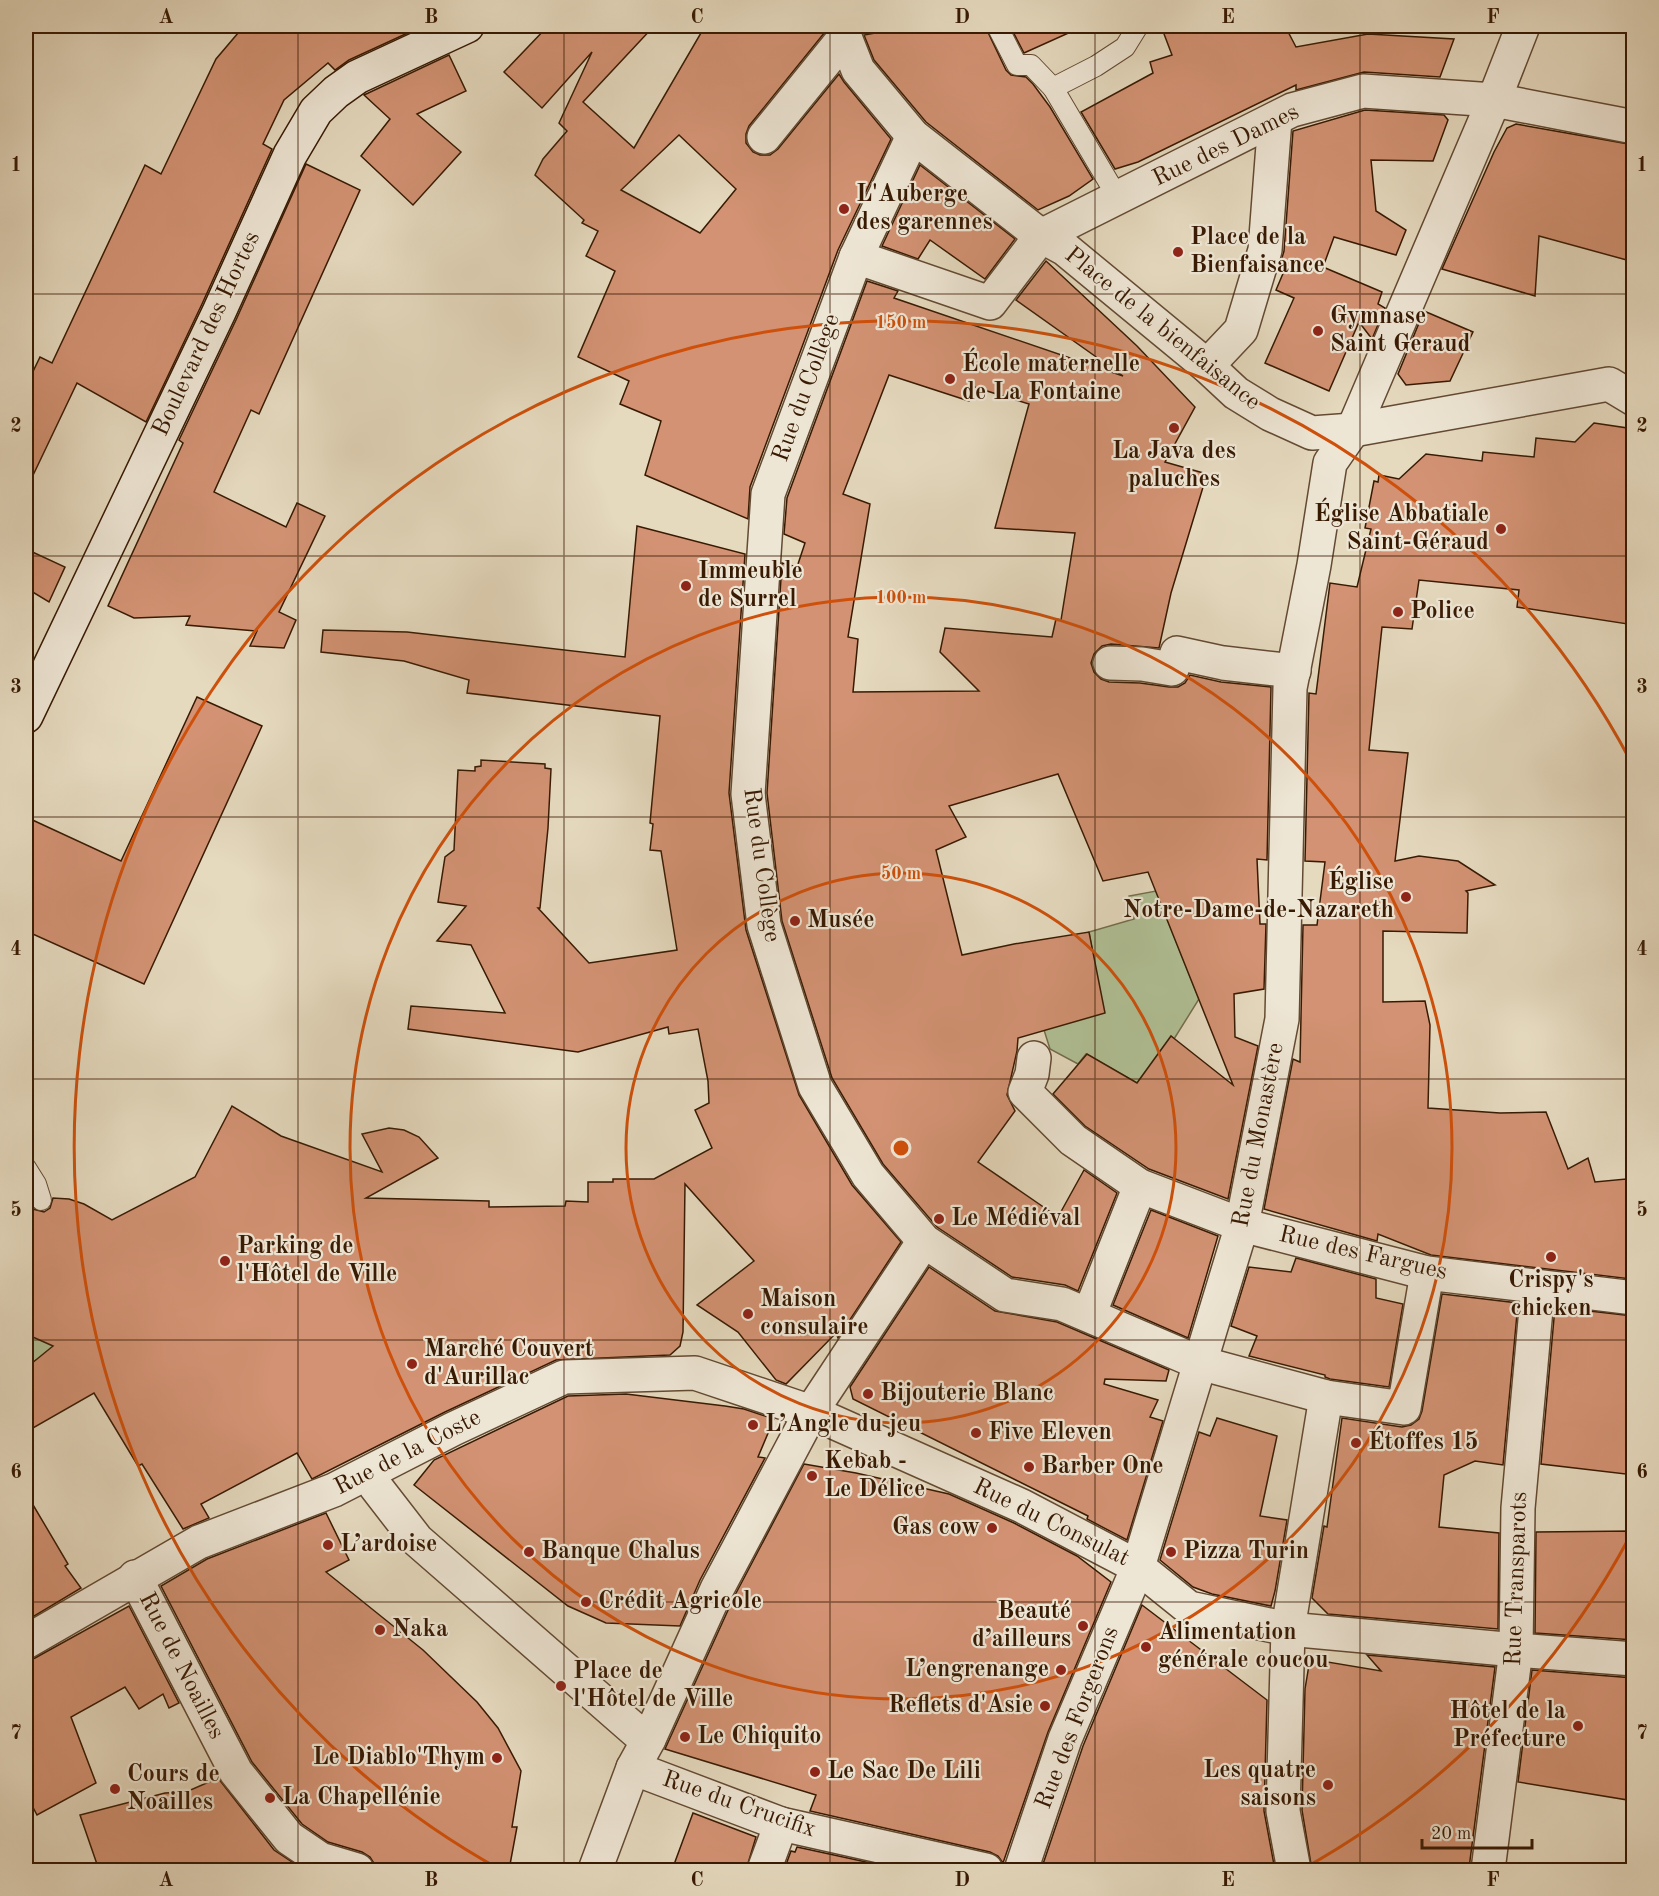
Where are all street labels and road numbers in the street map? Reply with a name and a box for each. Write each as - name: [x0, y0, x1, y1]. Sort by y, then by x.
- street label: Rue des Dames: [1149, 100, 1303, 192]
- street label: Boulevard des Hortes: [149, 228, 265, 440]
- street label: Place de la bienfaisance: [1060, 243, 1264, 415]
- street label: Rue du Collège: [769, 311, 845, 465]
- street label: Rue du Collège: [738, 786, 784, 944]
- street label: Rue du Monastère: [1229, 1041, 1289, 1229]
- street label: Rue des Fargues: [1276, 1223, 1450, 1285]
- street label: Rue de la Coste: [331, 1406, 485, 1500]
- street label: Rue du Consulat: [969, 1475, 1133, 1571]
- street label: Rue Transparots: [1502, 1491, 1532, 1667]
- street label: Rue de Noailles: [134, 1589, 228, 1743]
- street label: Rue des Forgerons: [1032, 1623, 1124, 1813]
- street label: Rue du Crucifix: [659, 1767, 819, 1843]

